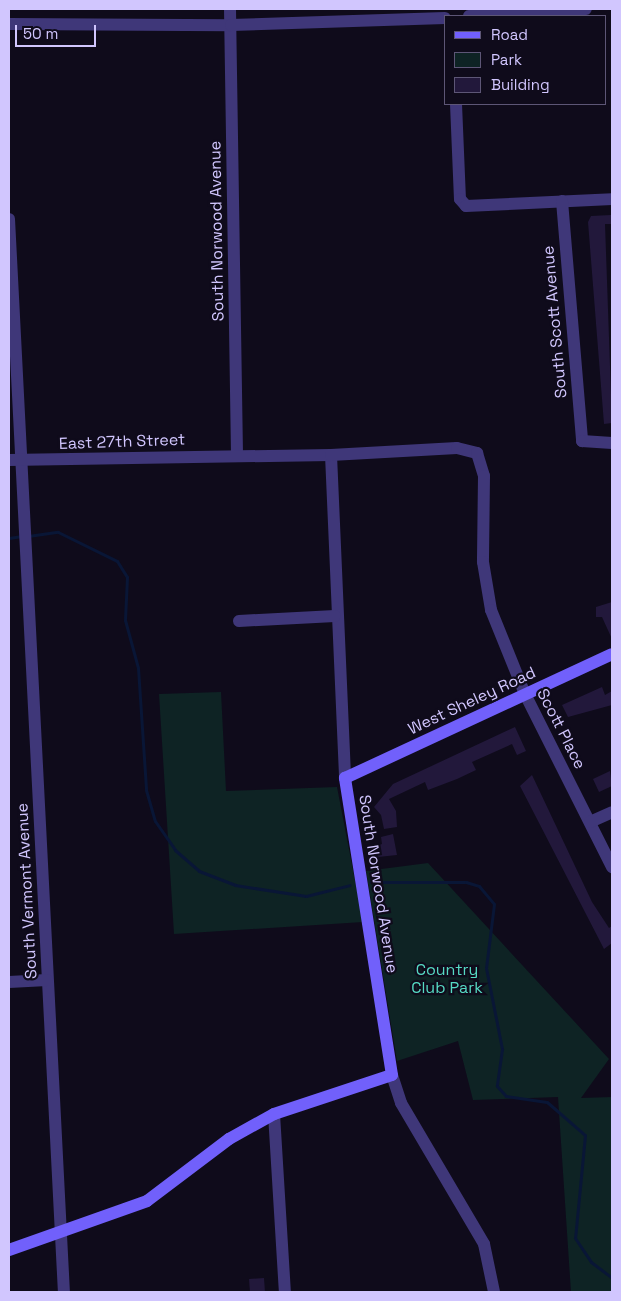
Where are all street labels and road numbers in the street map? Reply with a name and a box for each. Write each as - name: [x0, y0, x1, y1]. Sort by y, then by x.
- street label: South Norwood Avenue: [206, 141, 228, 321]
- street label: South Scott Avenue: [539, 245, 571, 399]
- street label: East 27th Street: [58, 430, 186, 454]
- street label: West Sheley Road: [405, 663, 539, 739]
- street label: Scott Place: [533, 686, 589, 772]
- street label: South Norwood Avenue: [354, 793, 402, 975]
- street label: South Vermont Avenue: [13, 802, 41, 980]

